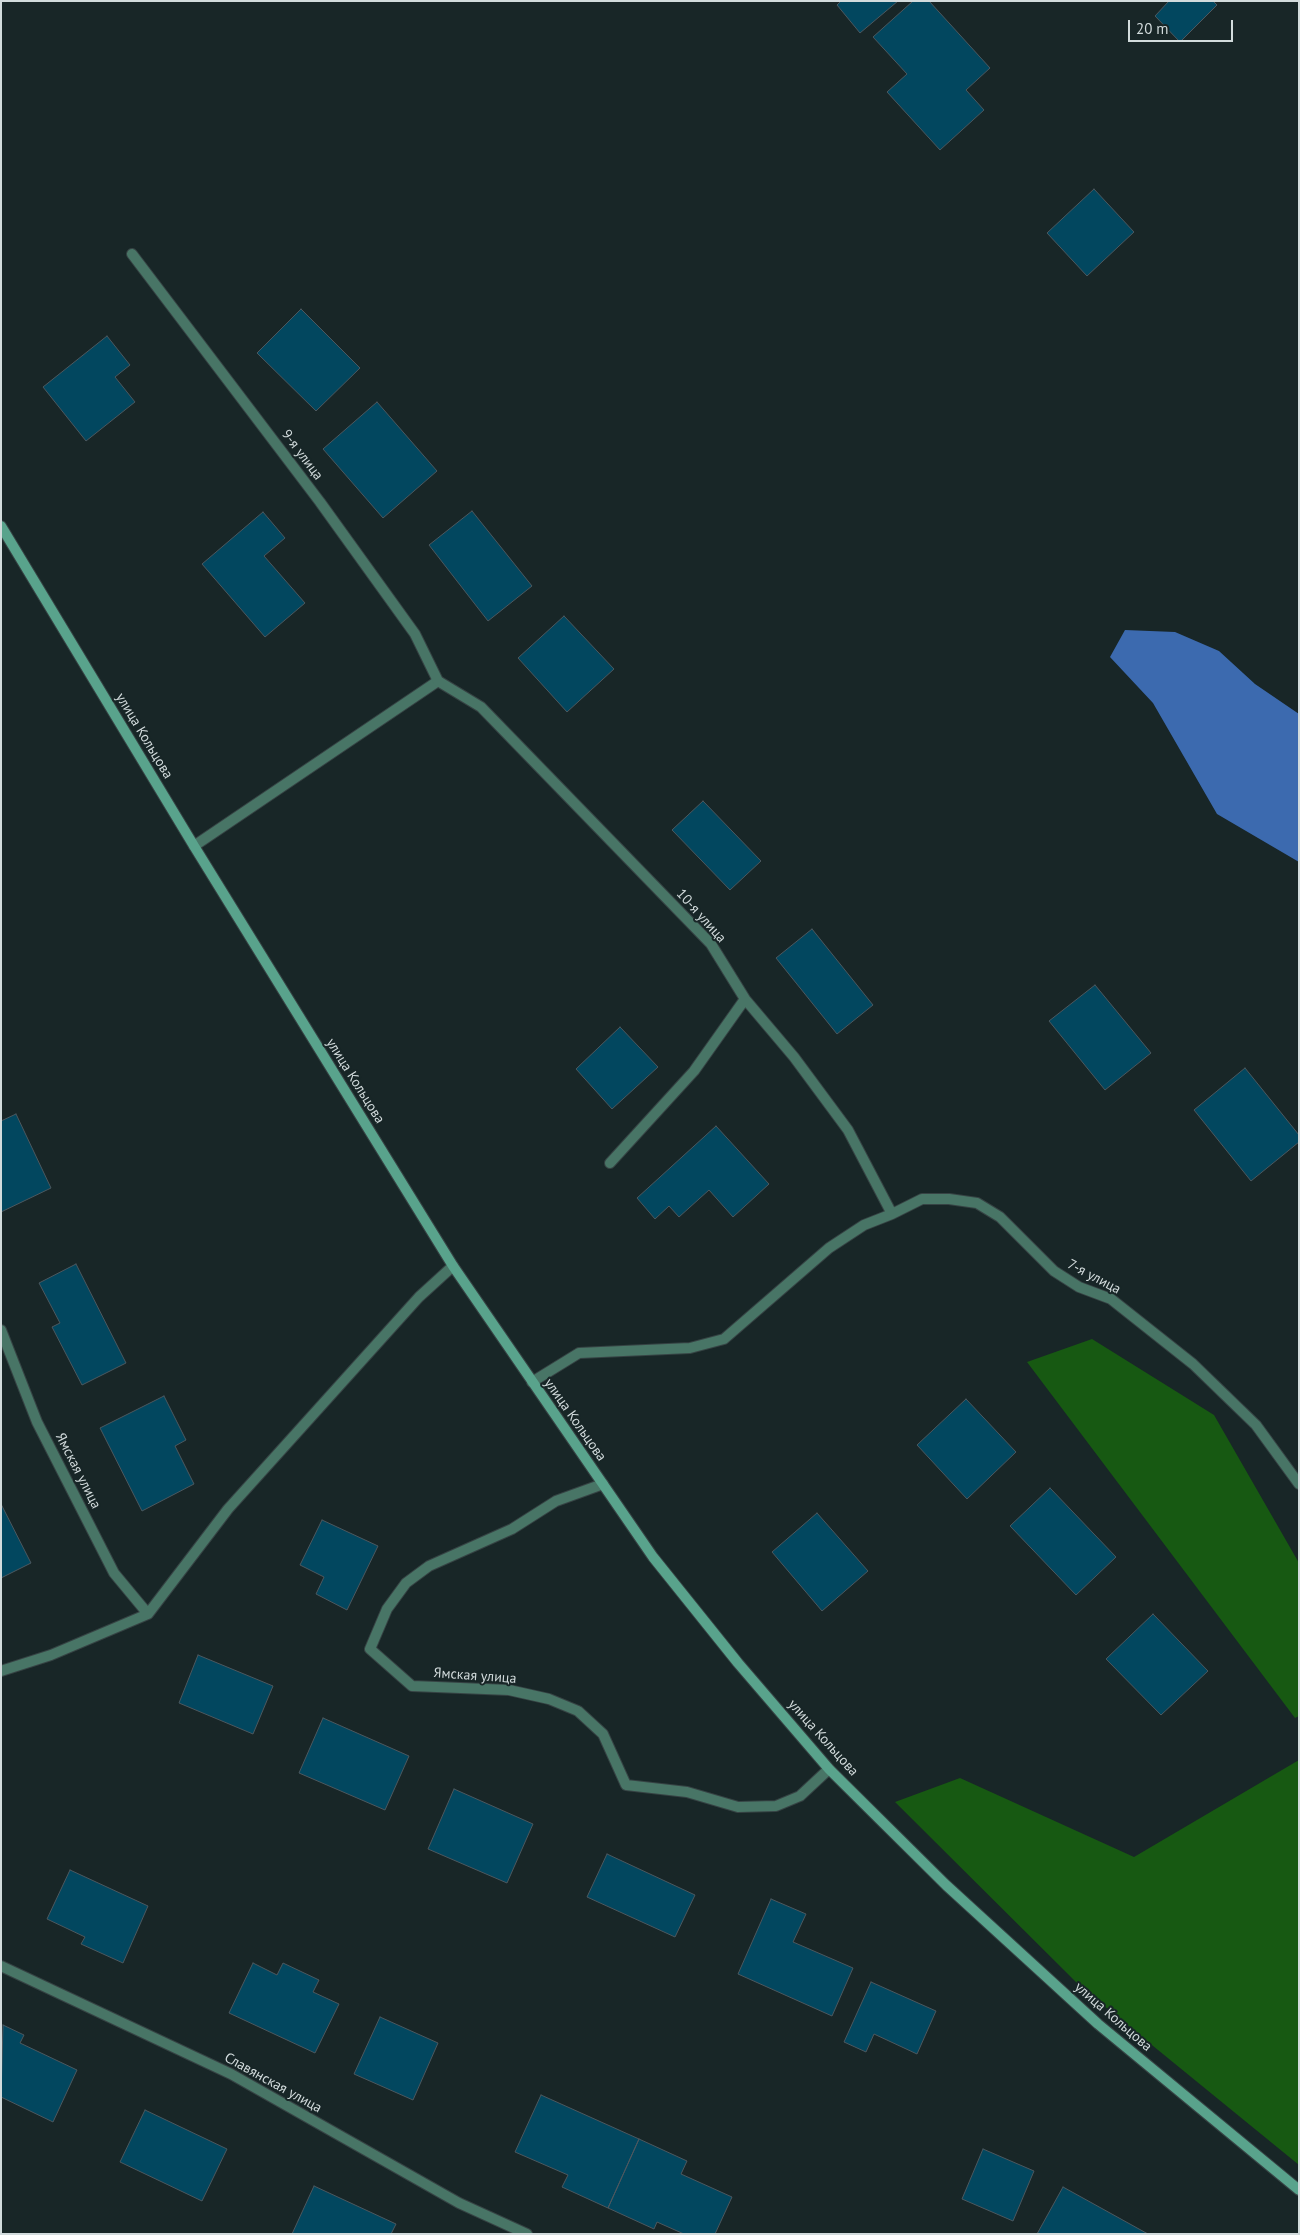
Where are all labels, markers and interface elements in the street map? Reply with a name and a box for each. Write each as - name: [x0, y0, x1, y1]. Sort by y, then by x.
- scale bar: [1130, 10, 1235, 42]
- text: 20 m: [1136, 19, 1169, 38]
- street label: 9-я улица: [278, 427, 326, 483]
- street label: улица Кольцова: [112, 690, 176, 782]
- street label: 10-я улица: [673, 886, 729, 946]
- street label: улица Кольцова: [322, 1035, 388, 1127]
- street label: 7-я улица: [1065, 1256, 1123, 1298]
- street label: улица Кольцова: [540, 1375, 610, 1465]
- street label: Ямская улица: [52, 1430, 104, 1512]
- street label: Ямская улица: [433, 1665, 517, 1687]
- street label: улица Кольцова: [784, 1696, 862, 1780]
- street label: улица Кольцова: [1071, 1979, 1155, 2055]
- street label: Славянская улица: [221, 2049, 325, 2117]

